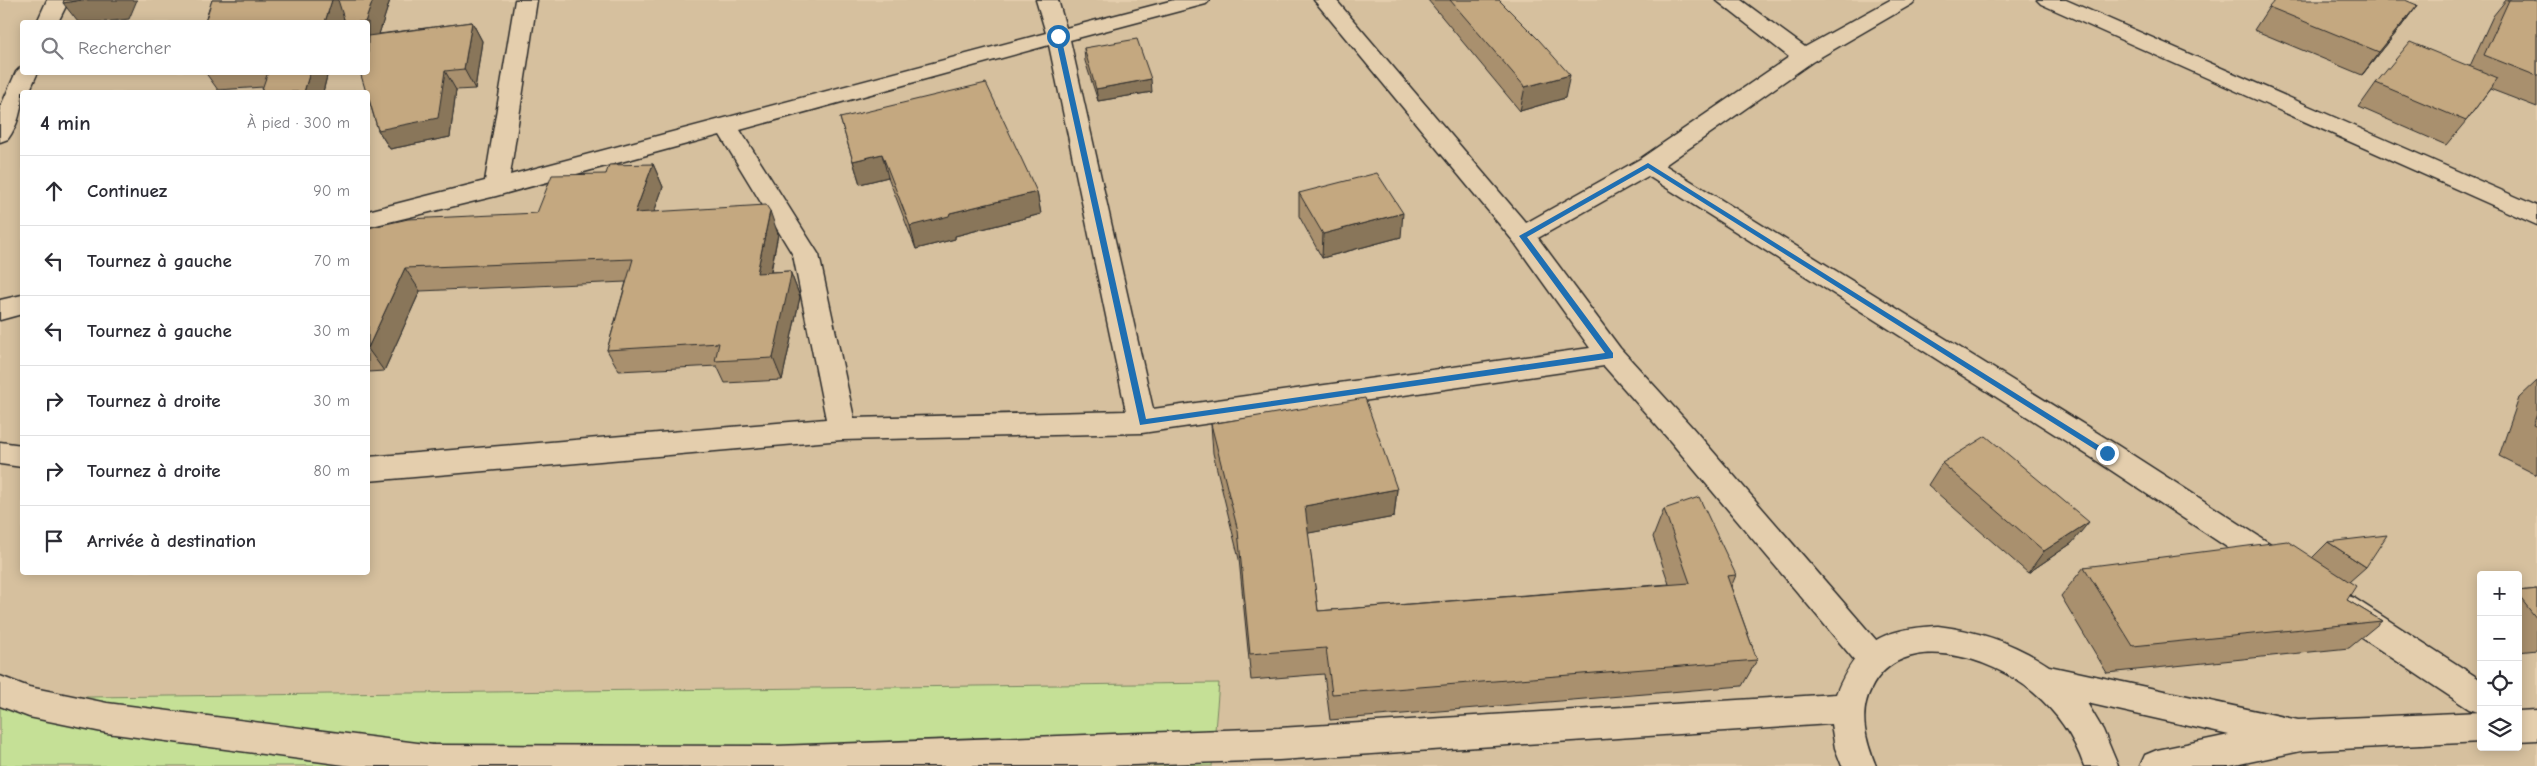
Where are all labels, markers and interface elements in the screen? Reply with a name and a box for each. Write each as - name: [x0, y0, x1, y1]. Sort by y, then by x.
- search box: [20, 20, 370, 75]
- route start: [1047, 25, 1070, 48]
- icon: search: [38, 34, 66, 62]
- text: Rechercher: [78, 37, 171, 59]
- text: 4 min: [40, 111, 91, 135]
- text: À pied · 300 m: [247, 114, 350, 132]
- icon: ahead: [40, 177, 68, 205]
- text: Continuez: [87, 180, 167, 202]
- text: 90 m: [313, 182, 350, 200]
- icon: left: [40, 247, 68, 275]
- text: Tournez à gauche: [87, 250, 232, 272]
- text: 70 m: [314, 252, 350, 270]
- icon: left: [40, 317, 68, 345]
- text: Tournez à gauche: [87, 320, 232, 342]
- text: 30 m: [314, 322, 350, 340]
- icon: right: [40, 387, 68, 415]
- text: Tournez à droite: [87, 390, 221, 412]
- text: 30 m: [314, 392, 350, 410]
- route end: [2096, 442, 2119, 465]
- icon: right: [40, 457, 68, 485]
- text: Tournez à droite: [87, 460, 221, 482]
- text: 80 m: [313, 462, 350, 480]
- icon: arrive: [40, 527, 68, 555]
- text: Arrivée à destination: [87, 530, 256, 552]
- map controls: [2477, 571, 2522, 751]
- button: +: [2477, 571, 2522, 616]
- button: −: [2477, 616, 2522, 661]
- button: locate: [2477, 661, 2522, 706]
- button: layers: [2477, 706, 2522, 751]

